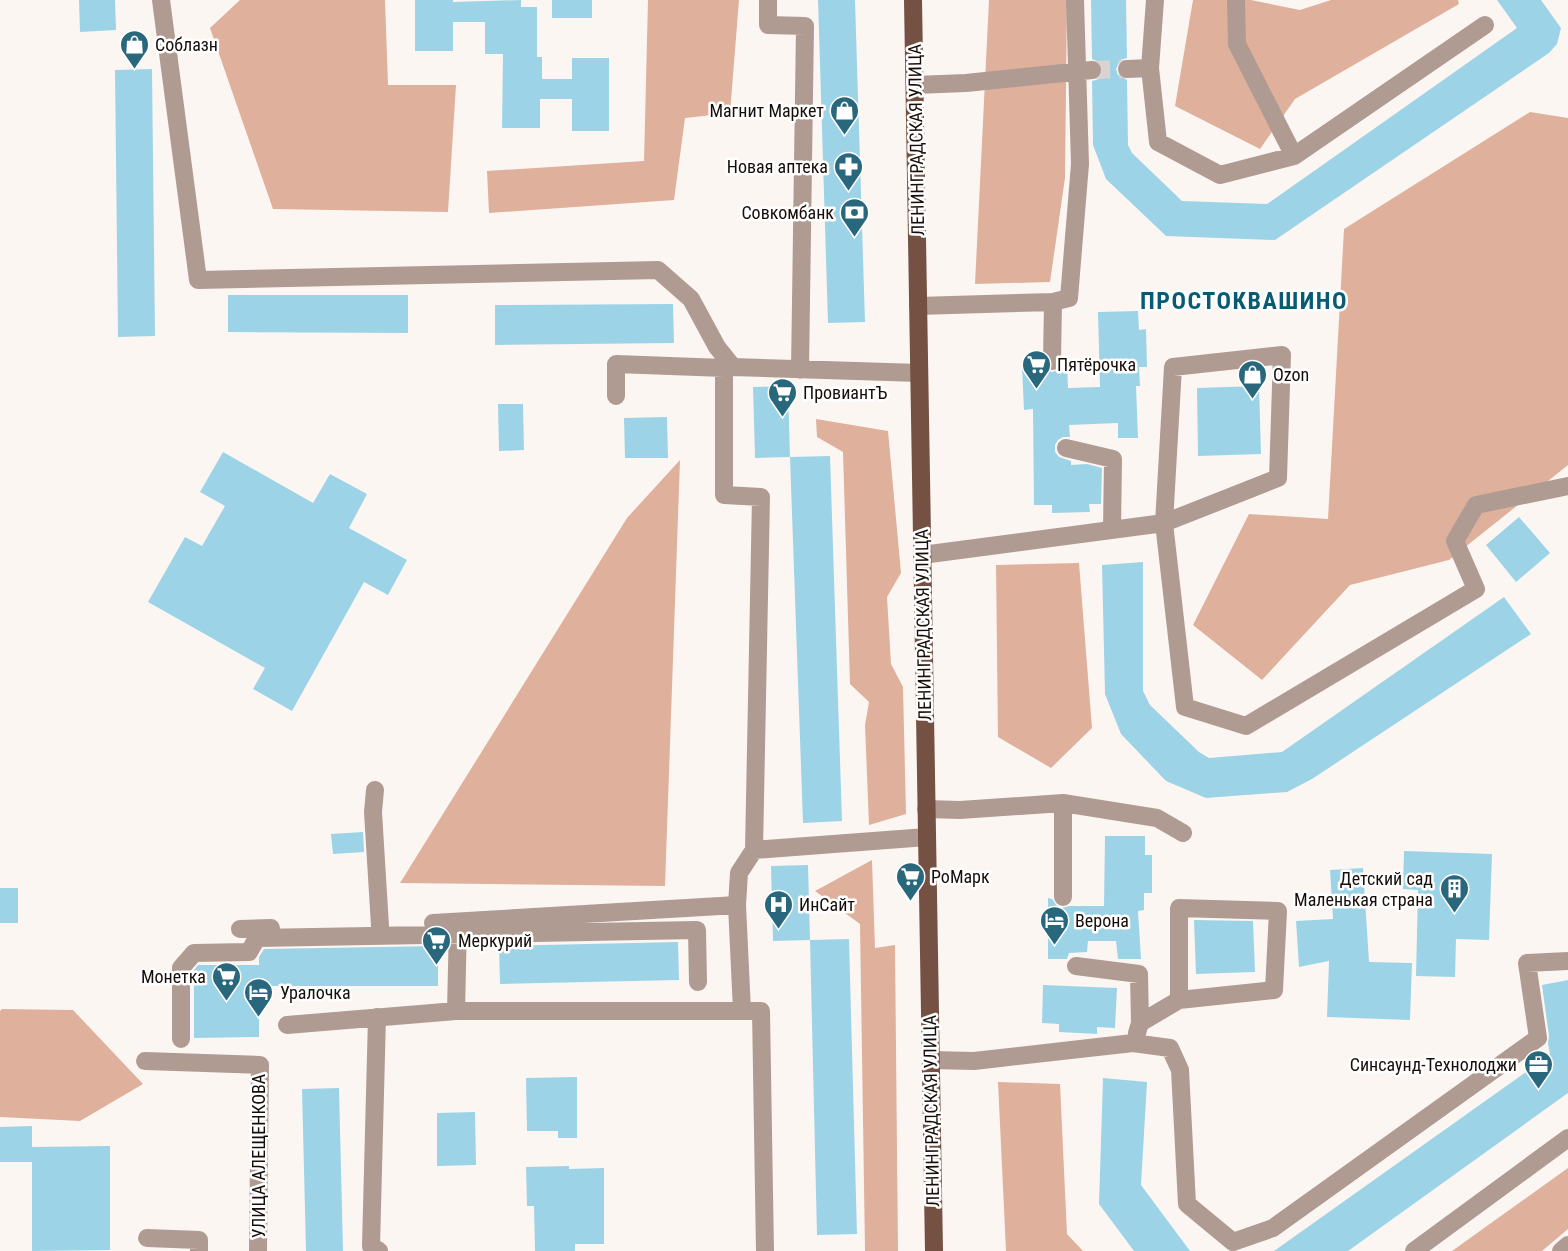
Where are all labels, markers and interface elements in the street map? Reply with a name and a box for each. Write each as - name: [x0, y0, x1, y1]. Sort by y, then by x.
- shop icon: Соблазн: [118, 28, 150, 70]
- place label: Соблазн: [155, 34, 218, 55]
- street label: ЛЕНИНГРАДСКАЯ УЛИЦА: [904, 43, 928, 236]
- shop icon: Магнит Маркет: [829, 94, 861, 136]
- place label: Магнит Маркет: [709, 100, 824, 121]
- pharmacy icon: Новая аптека: [833, 150, 865, 192]
- place label: Новая аптека: [727, 156, 828, 177]
- bank icon: Совкомбанк: [839, 196, 871, 238]
- place label: Совкомбанк: [741, 202, 834, 223]
- district label: ПРОСТОКВАШИНО: [1140, 287, 1348, 315]
- supermarket icon: Пятёрочка: [1020, 348, 1052, 390]
- place label: Пятёрочка: [1057, 354, 1136, 375]
- shop icon: Ozon: [1236, 358, 1268, 400]
- place label: Ozon: [1273, 364, 1309, 385]
- supermarket icon: ПровиантЪ: [766, 376, 798, 418]
- place label: ПровиантЪ: [803, 382, 888, 403]
- street label: ЛЕНИНГРАДСКАЯ УЛИЦА: [911, 528, 935, 721]
- supermarket icon: РоМарк: [894, 860, 926, 902]
- place label: РоМарк: [931, 866, 990, 887]
- place label: Детский сад Маленькая страна: [1294, 868, 1433, 910]
- building icon: Детский сад Маленькая страна: [1438, 872, 1470, 914]
- hospital icon: ИнСайт: [762, 888, 794, 930]
- place label: ИнСайт: [799, 894, 855, 915]
- hotel icon: Верона: [1038, 904, 1070, 946]
- place label: Верона: [1075, 910, 1129, 931]
- supermarket icon: Меркурий: [421, 924, 453, 966]
- place label: Меркурий: [458, 930, 532, 951]
- supermarket icon: Монетка: [211, 960, 243, 1002]
- place label: Монетка: [141, 966, 206, 987]
- hotel icon: Уралочка: [243, 976, 275, 1018]
- place label: Уралочка: [280, 982, 351, 1003]
- street label: ЛЕНИНГРАДСКАЯ УЛИЦА: [919, 1014, 943, 1207]
- office icon: Синсаунд-Технолоджи: [1522, 1048, 1554, 1090]
- place label: Синсаунд-Технолоджи: [1350, 1054, 1517, 1075]
- street label: УЛИЦА АЛЕЩЕНКОВА: [248, 1073, 269, 1238]

